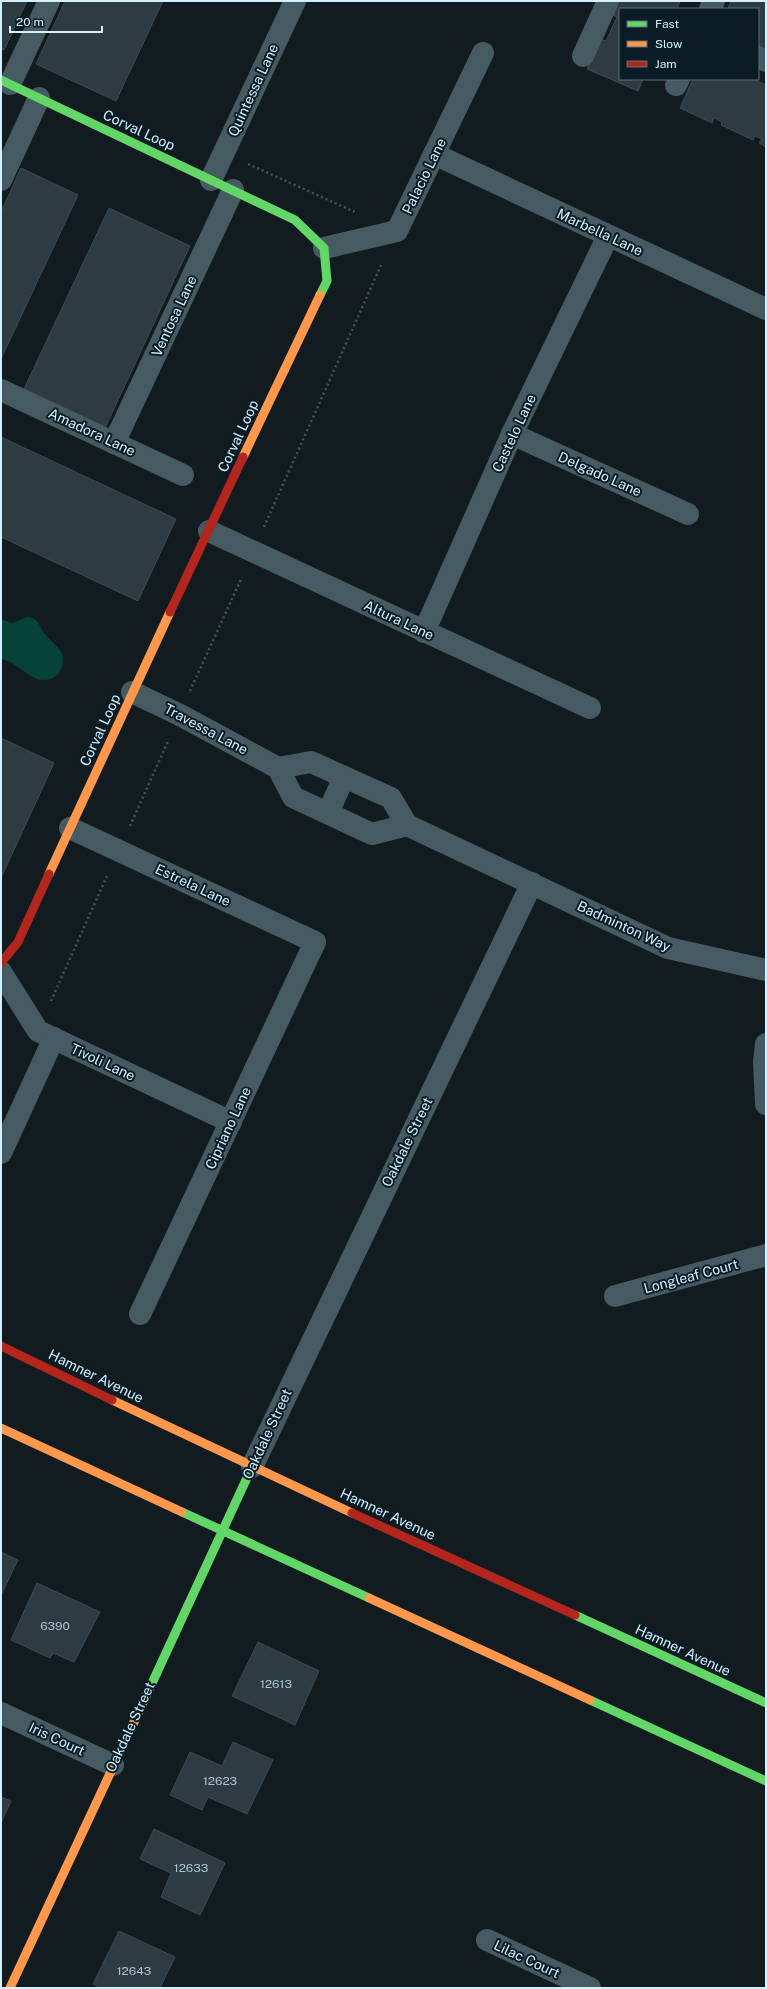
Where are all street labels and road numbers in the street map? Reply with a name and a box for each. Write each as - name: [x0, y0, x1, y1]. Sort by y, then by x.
- street label: Quintessa Lane: [225, 41, 281, 139]
- street label: Corval Loop: [101, 106, 177, 154]
- street label: Palacio Lane: [399, 135, 449, 216]
- street label: Marbella Lane: [555, 205, 645, 259]
- street label: Ventosa Lane: [148, 273, 200, 359]
- street label: Castelo Lane: [489, 391, 539, 474]
- street label: Corval Loop: [214, 398, 262, 474]
- street label: Amadora Lane: [46, 405, 138, 459]
- street label: Delgado Lane: [556, 448, 644, 500]
- street label: Altura Lane: [362, 597, 437, 643]
- street label: Corval Loop: [76, 692, 124, 768]
- street label: Travessa Lane: [161, 700, 251, 758]
- street label: Estrela Lane: [153, 861, 233, 909]
- street label: Badminton Way: [575, 897, 674, 955]
- street label: Tivoli Lane: [68, 1040, 138, 1084]
- street label: Cipriano Lane: [202, 1084, 254, 1172]
- street label: Oakdale Street: [378, 1095, 436, 1189]
- street label: Longleaf Court: [642, 1256, 740, 1296]
- street label: Hamner Avenue: [46, 1346, 146, 1406]
- street label: Oakdale Street: [239, 1386, 295, 1482]
- street label: Hamner Avenue: [338, 1485, 438, 1543]
- street label: Hamner Avenue: [633, 1621, 733, 1679]
- street label: Oakdale Street: [102, 1679, 158, 1775]
- street label: Iris Court: [27, 1719, 87, 1759]
- street label: Lilac Court: [491, 1937, 563, 1981]

